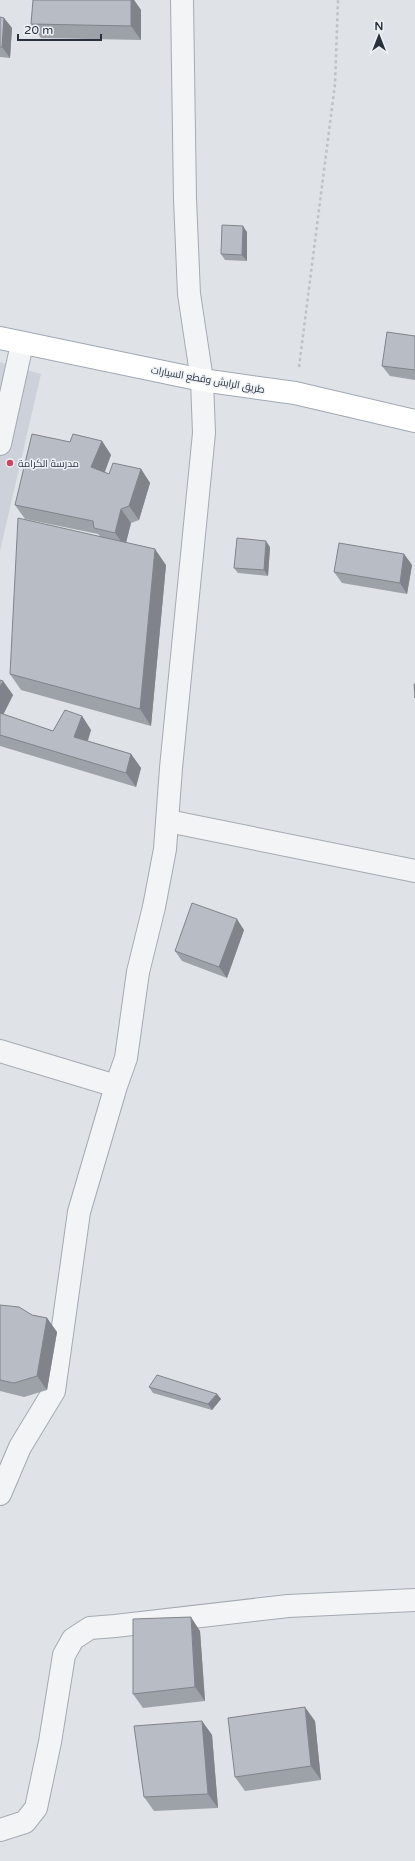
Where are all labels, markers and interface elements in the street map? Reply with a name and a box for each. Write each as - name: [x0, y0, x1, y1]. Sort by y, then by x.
- scale bar: [18, 16, 101, 42]
- north arrow: [359, 16, 399, 56]
- text: N: [375, 20, 383, 33]
- text: 20 m: [24, 23, 53, 37]
- street label: طريق الرابش وقطع السيارات: [150, 364, 266, 396]
- marker: مدرسة الكرامة: [5, 458, 15, 468]
- place label: مدرسة الكرامة: [18, 458, 79, 470]

